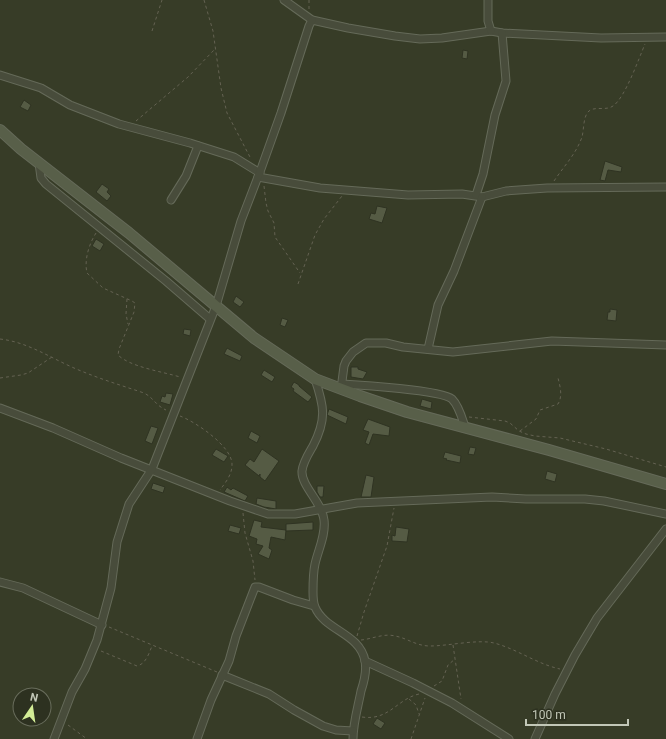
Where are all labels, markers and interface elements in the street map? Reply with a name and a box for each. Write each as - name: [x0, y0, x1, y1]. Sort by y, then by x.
- north arrow: [12, 687, 52, 727]
- text: N: [29, 691, 40, 705]
- scale bar: [526, 701, 628, 727]
- text: 100 m: [532, 708, 566, 722]

